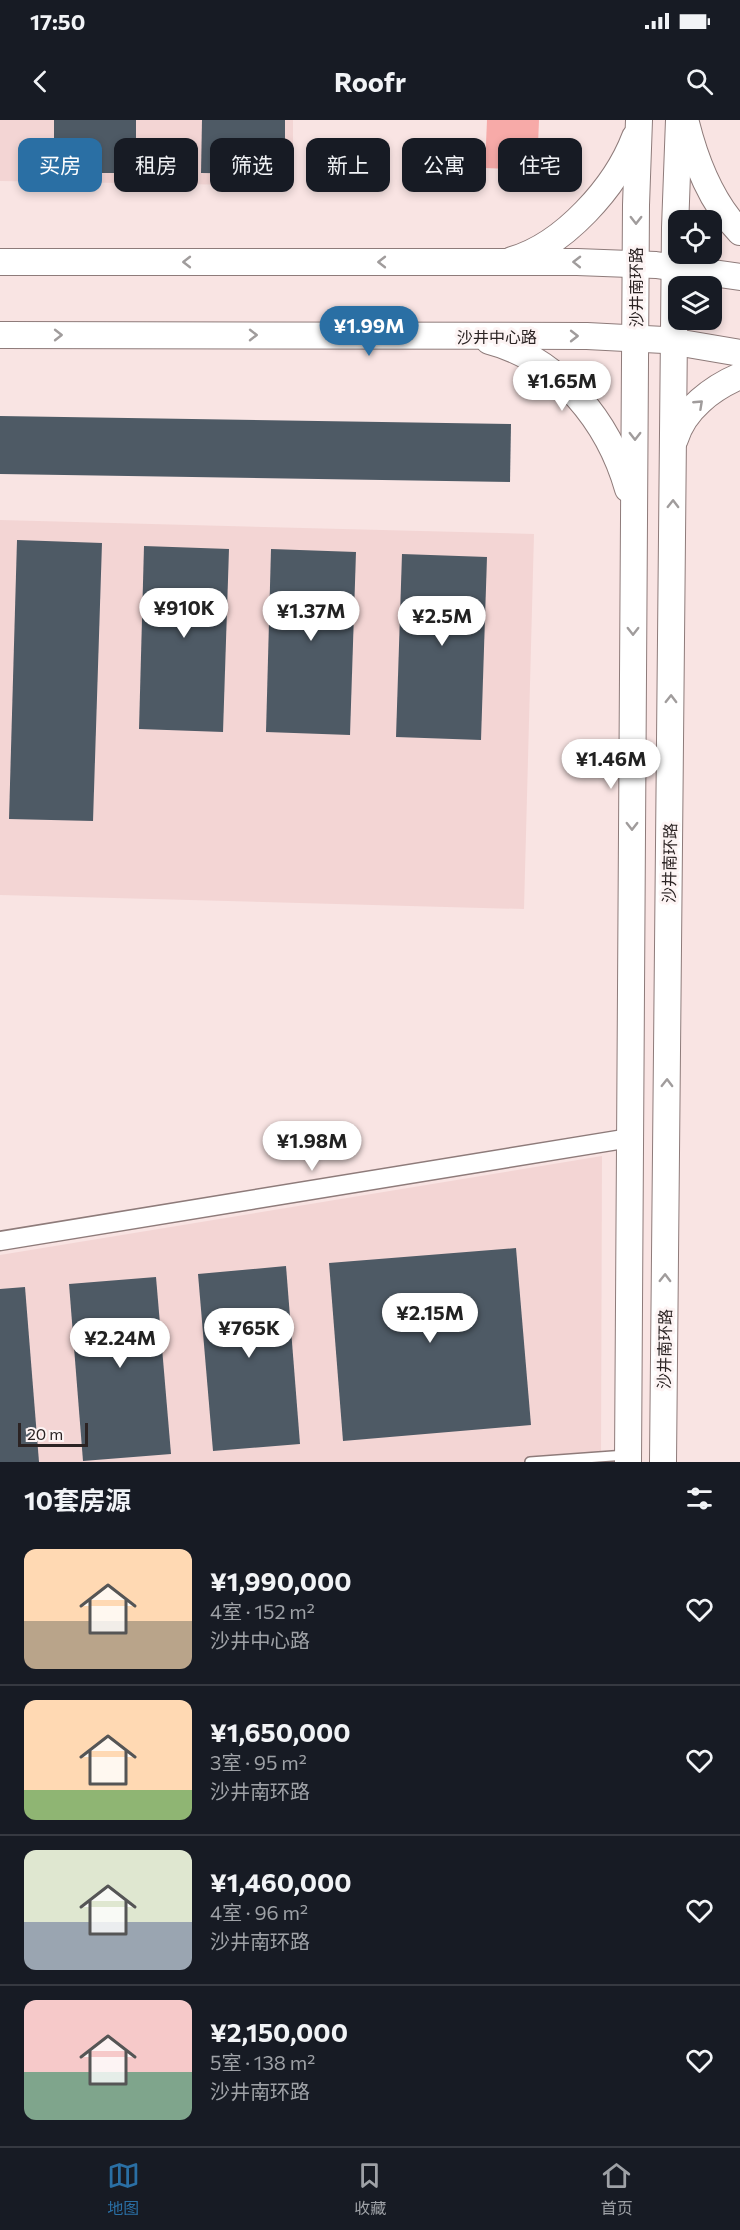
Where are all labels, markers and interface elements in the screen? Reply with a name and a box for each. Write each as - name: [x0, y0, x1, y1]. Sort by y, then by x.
- text: 17:50: [30, 8, 85, 35]
- icon: back: [24, 65, 57, 98]
- text: Roofr: [334, 65, 406, 98]
- icon: search: [683, 65, 716, 98]
- chip: 买房: [18, 138, 102, 192]
- chip: 租房: [114, 138, 198, 192]
- chip: 筛选: [210, 138, 294, 192]
- chip: 新上: [306, 138, 390, 192]
- chip: 公寓: [402, 138, 486, 192]
- chip: 住宅: [498, 138, 582, 192]
- map controls: [668, 210, 722, 330]
- button: locate: [668, 210, 722, 264]
- one-way arrow: [630, 216, 642, 225]
- street label: 沙井南环路: [626, 247, 645, 327]
- one-way arrow: [183, 256, 192, 268]
- one-way arrow: [378, 256, 387, 268]
- one-way arrow: [573, 256, 582, 269]
- button: layers: [668, 276, 722, 330]
- pin: ¥1.99M: [320, 306, 418, 357]
- text: ¥1.99M: [334, 313, 404, 337]
- street label: 沙井中心路: [457, 327, 537, 346]
- one-way arrow: [54, 329, 63, 341]
- one-way arrow: [249, 329, 258, 341]
- one-way arrow: [570, 330, 579, 342]
- pin: ¥1.65M: [513, 361, 611, 412]
- text: ¥1.65M: [527, 368, 597, 392]
- one-way arrow: [691, 400, 702, 411]
- one-way arrow: [628, 432, 641, 441]
- one-way arrow: [667, 499, 679, 508]
- pin: ¥910K: [142, 588, 226, 639]
- pin: ¥1.37M: [262, 591, 360, 642]
- text: ¥910K: [153, 595, 215, 619]
- pin: ¥2.5M: [400, 596, 484, 647]
- text: ¥1.37M: [277, 598, 345, 622]
- text: ¥2.5M: [412, 603, 472, 627]
- one-way arrow: [627, 627, 639, 636]
- one-way arrow: [665, 694, 677, 703]
- pin: ¥1.46M: [562, 739, 660, 790]
- text: ¥1.46M: [576, 746, 646, 770]
- one-way arrow: [626, 822, 638, 831]
- street label: 沙井南环路: [659, 823, 679, 903]
- one-way arrow: [661, 1078, 673, 1087]
- pin: ¥1.98M: [263, 1121, 361, 1172]
- text: ¥1.98M: [277, 1128, 347, 1152]
- one-way arrow: [659, 1273, 671, 1282]
- pin: ¥2.15M: [381, 1293, 479, 1344]
- text: ¥2.15M: [396, 1300, 464, 1324]
- pin: ¥765K: [207, 1308, 291, 1359]
- street label: 沙井南环路: [654, 1309, 674, 1389]
- text: ¥765K: [218, 1315, 280, 1339]
- pin: ¥2.24M: [71, 1318, 169, 1369]
- text: ¥2.24M: [84, 1325, 156, 1349]
- scale bar: [18, 1420, 88, 1448]
- text: 20 m: [27, 1424, 63, 1443]
- icon: filters: [683, 1482, 716, 1515]
- text: 10套房源: [24, 1484, 131, 1515]
- text: ¥1,990,000: [210, 1565, 352, 1596]
- icon: home: [72, 1573, 144, 1645]
- icon: heart: [683, 1593, 716, 1626]
- text: 4室 · 152 m²: [210, 1599, 315, 1623]
- text: 沙井中心路: [210, 1628, 310, 1652]
- text: ¥1,650,000: [210, 1716, 351, 1747]
- icon: home: [72, 1724, 144, 1796]
- icon: heart: [683, 1744, 716, 1777]
- text: 3室 · 95 m²: [210, 1750, 307, 1774]
- text: 沙井南环路: [210, 1779, 310, 1803]
- text: ¥1,460,000: [210, 1866, 352, 1897]
- icon: home: [72, 1874, 144, 1946]
- icon: heart: [683, 1894, 716, 1927]
- text: 4室 · 96 m²: [210, 1900, 308, 1924]
- text: 沙井南环路: [210, 1929, 310, 1953]
- text: ¥2,150,000: [210, 2016, 348, 2047]
- icon: home: [72, 2024, 144, 2096]
- icon: heart: [683, 2044, 716, 2077]
- text: 5室 · 138 m²: [210, 2050, 315, 2074]
- text: 沙井南环路: [210, 2079, 310, 2103]
- tab: 地图: [107, 2159, 140, 2219]
- tab: 收藏: [353, 2159, 386, 2219]
- tab: 首页: [600, 2159, 633, 2219]

